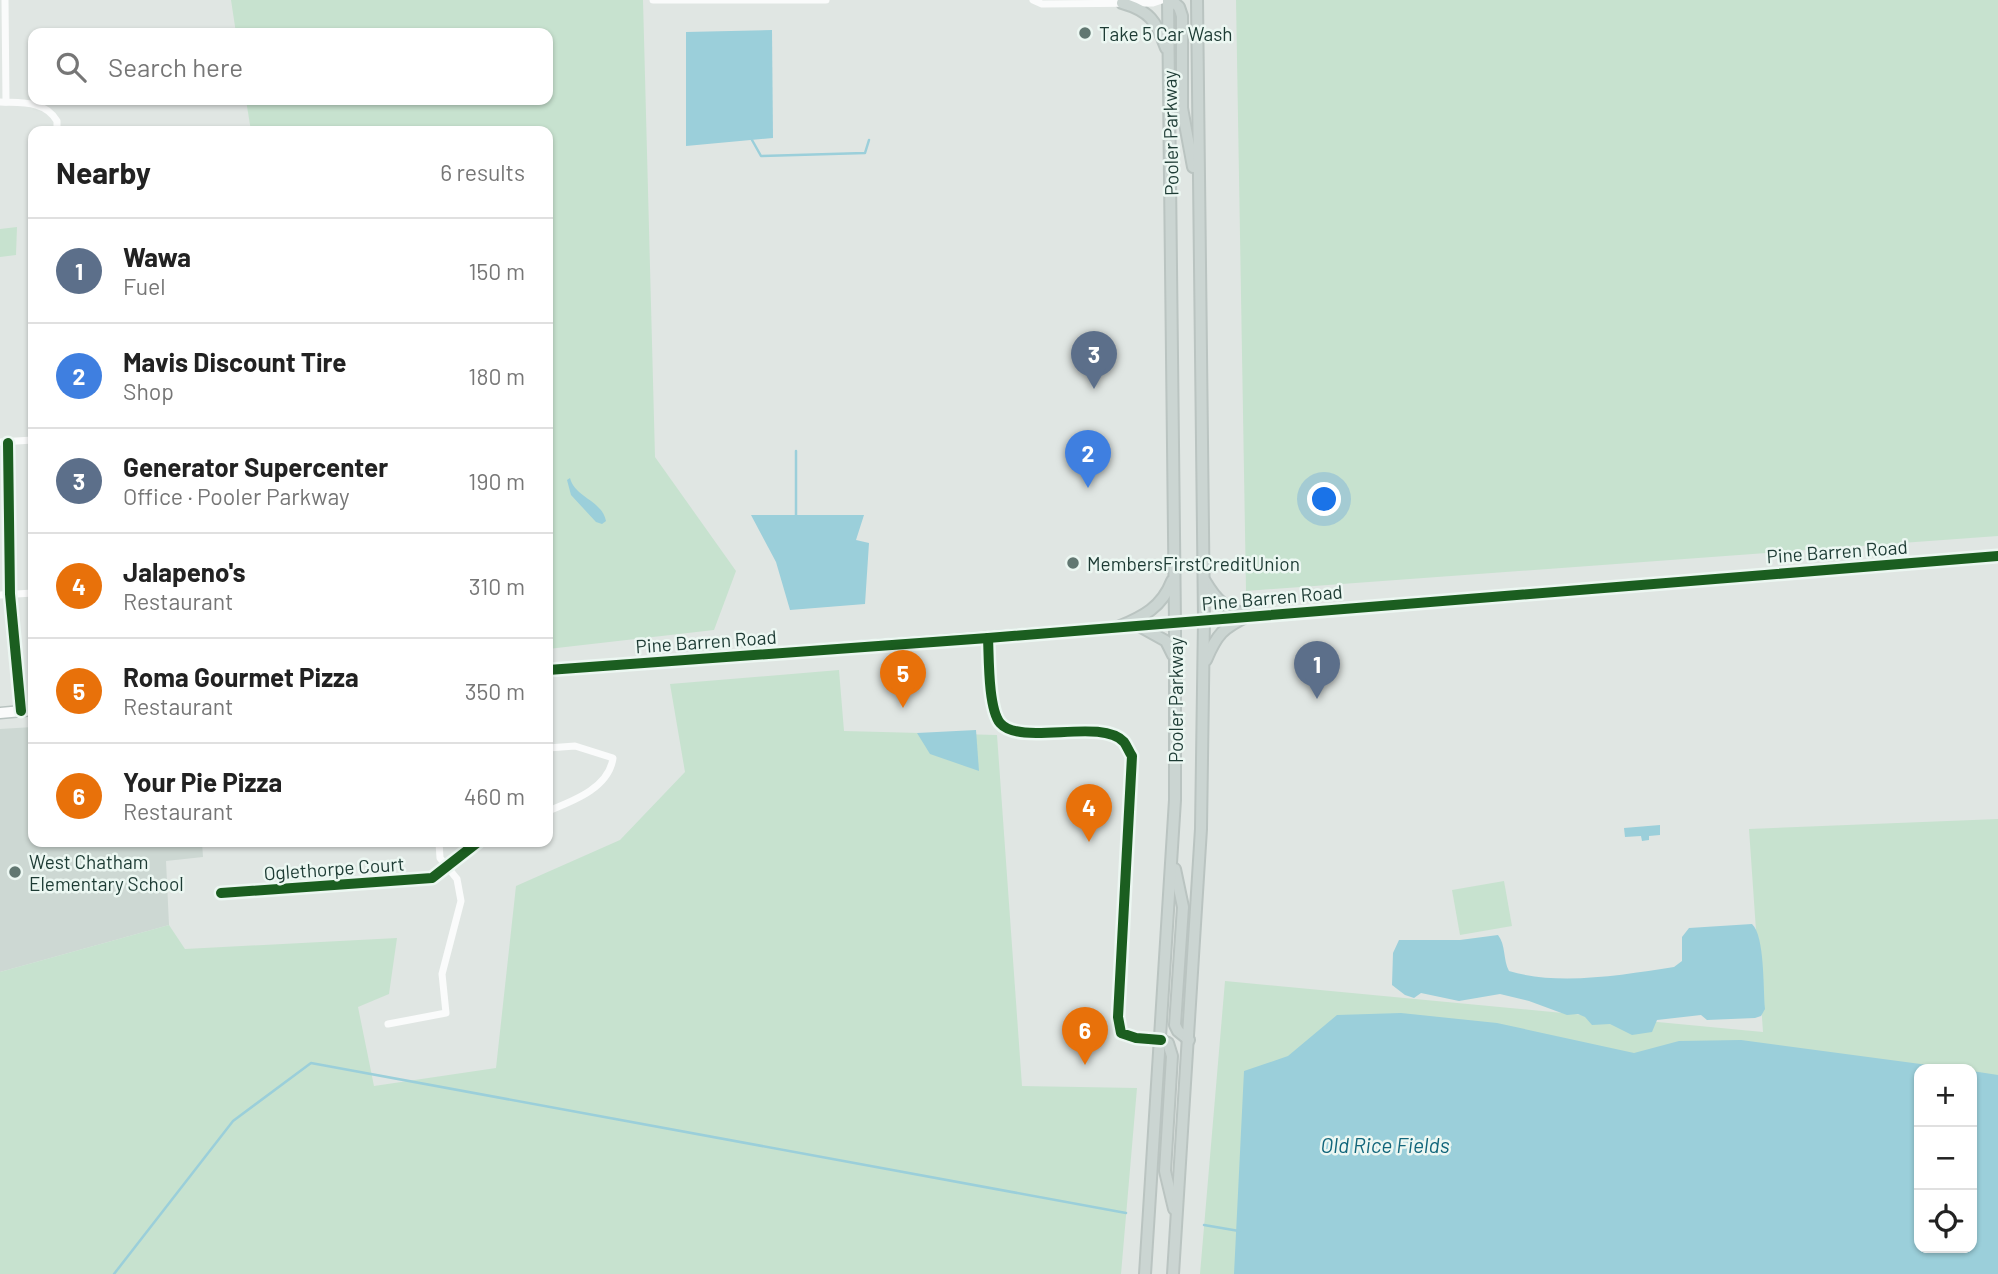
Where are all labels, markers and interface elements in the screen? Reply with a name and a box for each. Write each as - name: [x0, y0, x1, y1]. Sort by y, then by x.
- place label: Take 5 Car Wash: [1099, 22, 1233, 45]
- marker: Take 5 Car Wash: [1077, 25, 1093, 41]
- search box: [28, 28, 553, 105]
- icon: search: [52, 48, 90, 86]
- text: Search here: [108, 51, 243, 82]
- street label: Pooler Parkway: [1157, 70, 1183, 196]
- text: Nearby: [56, 154, 151, 190]
- text: 6 results: [440, 158, 525, 186]
- text: Wawa: [123, 241, 191, 272]
- text: 1: [75, 257, 83, 285]
- text: 150 m: [469, 257, 525, 285]
- text: Fuel: [123, 272, 166, 300]
- pin: 3: [1071, 331, 1117, 389]
- text: Mavis Discount Tire: [123, 346, 346, 377]
- text: 2: [73, 362, 85, 390]
- text: 180 m: [468, 362, 525, 390]
- text: Shop: [123, 377, 174, 405]
- pin: 2: [1065, 430, 1111, 488]
- text: Generator Supercenter: [123, 451, 388, 482]
- text: 3: [73, 467, 85, 495]
- text: 190 m: [468, 467, 525, 495]
- text: Office · Pooler Parkway: [123, 482, 350, 510]
- your location: [1307, 482, 1341, 516]
- street label: Pine Barren Road: [1766, 535, 1908, 567]
- place label: MembersFirstCreditUnion: [1087, 552, 1300, 575]
- marker: MembersFirstCreditUnion: [1065, 555, 1081, 571]
- text: Jalapeno's: [123, 556, 246, 587]
- text: 4: [72, 572, 86, 600]
- text: 310 m: [469, 572, 525, 600]
- street label: Pine Barren Road: [1200, 579, 1344, 615]
- text: Restaurant: [123, 587, 233, 615]
- street label: Pine Barren Road: [635, 625, 777, 657]
- street label: Pooler Parkway: [1164, 637, 1187, 763]
- pin: 1: [1294, 641, 1340, 699]
- pin: 5: [880, 650, 926, 708]
- text: Roma Gourmet Pizza: [123, 661, 359, 692]
- text: 5: [73, 677, 85, 705]
- text: 350 m: [465, 677, 525, 705]
- text: Restaurant: [123, 692, 233, 720]
- text: Your Pie Pizza: [123, 766, 282, 797]
- text: 6: [73, 782, 85, 810]
- text: 460 m: [464, 782, 525, 810]
- pin: 4: [1066, 784, 1112, 842]
- text: Restaurant: [123, 797, 233, 825]
- place label: West Chatham Elementary School: [29, 850, 184, 895]
- street label: Oglethorpe Court: [263, 852, 405, 884]
- marker: West Chatham Elementary School: [7, 864, 23, 880]
- pin: 6: [1062, 1007, 1108, 1065]
- map controls: [1914, 1064, 1977, 1253]
- button: +: [1914, 1064, 1977, 1127]
- button: −: [1914, 1127, 1977, 1190]
- water label: Old Rice Fields: [1321, 1132, 1450, 1157]
- button: locate: [1914, 1190, 1977, 1253]

